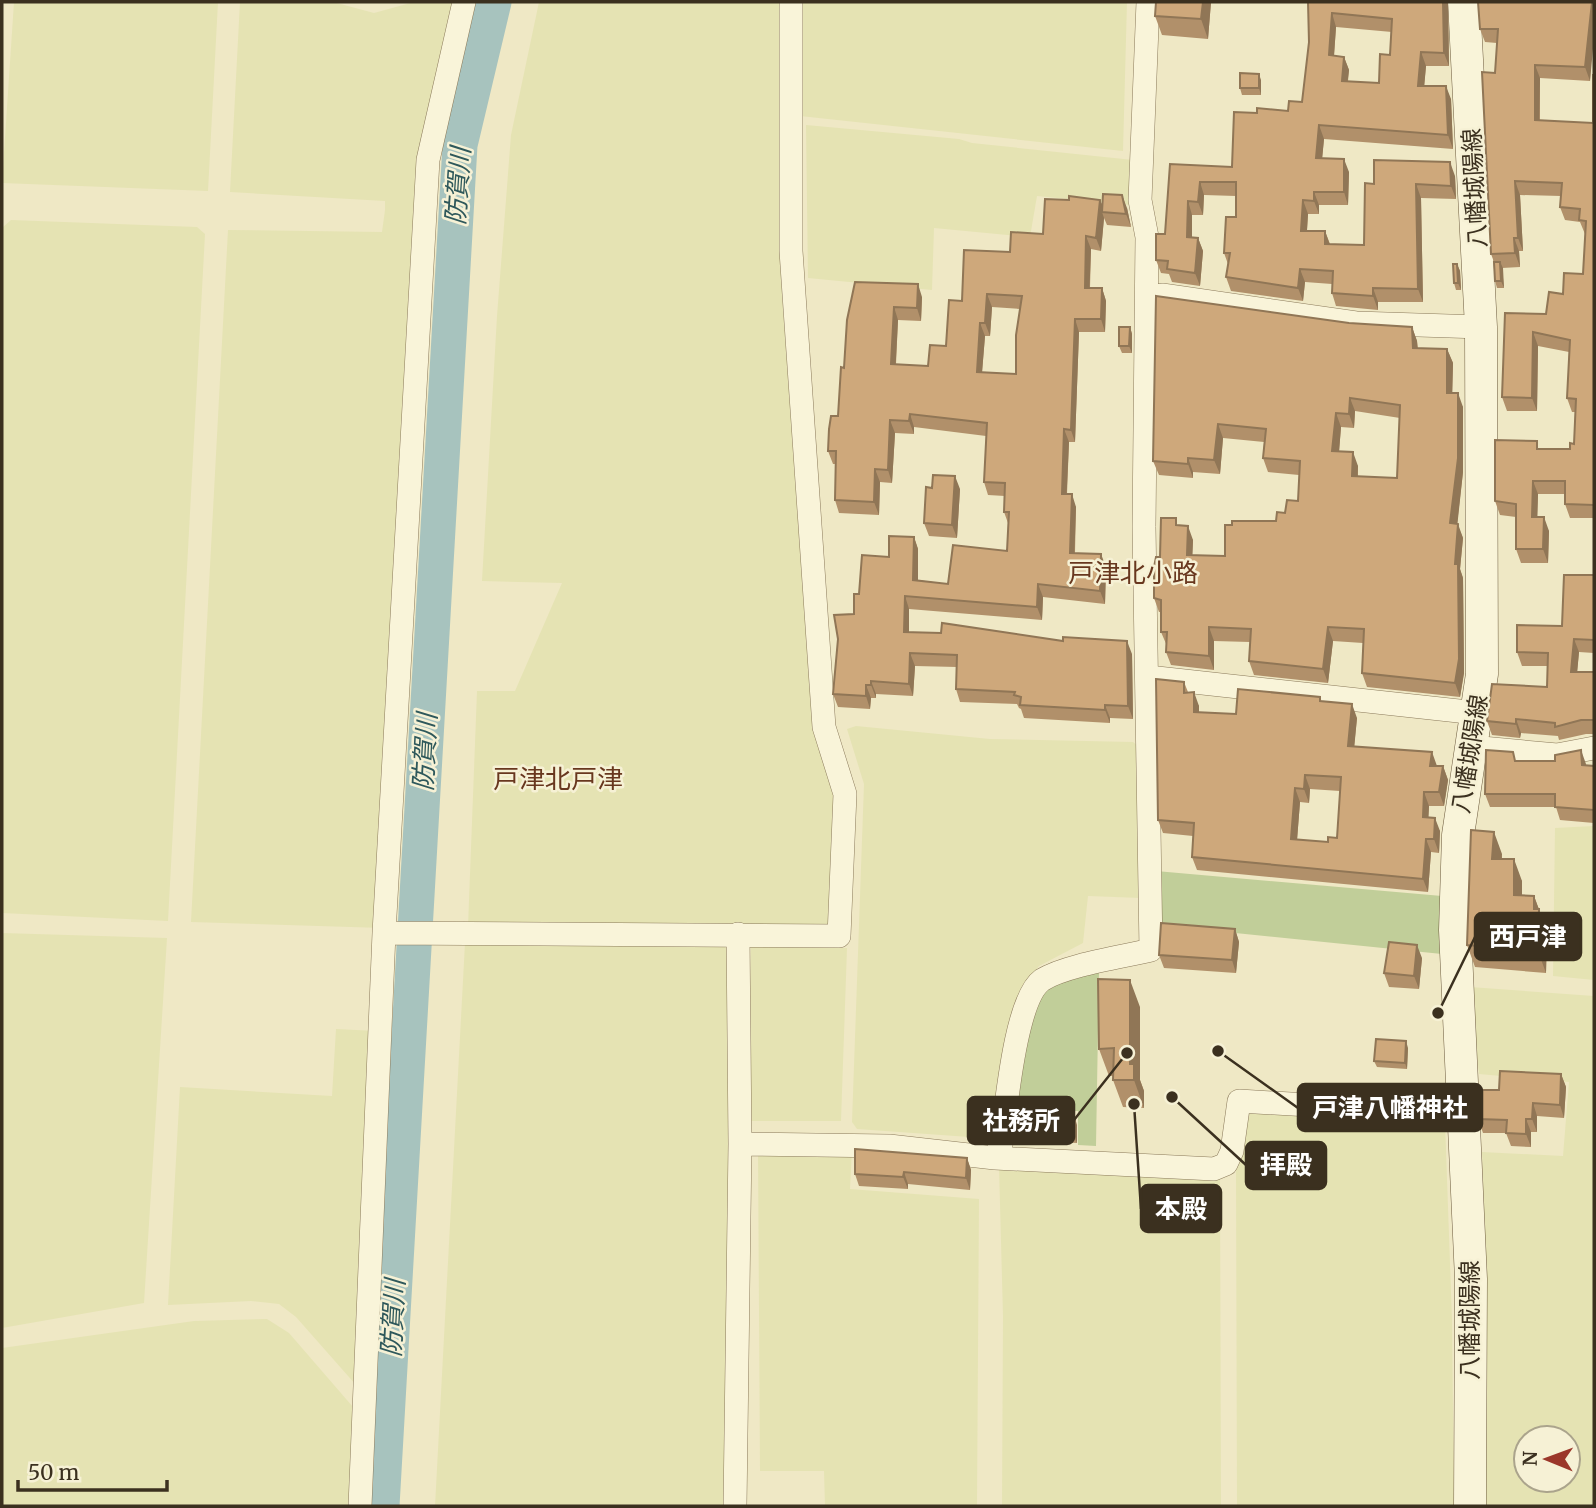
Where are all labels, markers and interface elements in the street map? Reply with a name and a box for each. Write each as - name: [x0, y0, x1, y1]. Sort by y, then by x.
- street label: 八幡城陽線: [1456, 127, 1493, 249]
- water label: 防賀川: [438, 143, 477, 226]
- district label: 戸津北小路: [1068, 556, 1198, 589]
- street label: 八幡城陽線: [1445, 692, 1494, 816]
- water label: 防賀川: [406, 709, 443, 792]
- district label: 戸津北戸津: [493, 762, 623, 795]
- callout: 西戸津: [1475, 913, 1581, 960]
- text: 西戸津: [1489, 920, 1567, 953]
- callout: 戸津八幡神社: [1298, 1084, 1482, 1131]
- text: 戸津八幡神社: [1312, 1091, 1468, 1124]
- callout: 社務所: [968, 1097, 1074, 1144]
- text: 社務所: [982, 1104, 1060, 1137]
- callout: 拝殿: [1246, 1142, 1326, 1189]
- text: 拝殿: [1260, 1148, 1312, 1181]
- callout: 本殿: [1141, 1185, 1221, 1232]
- text: 本殿: [1155, 1192, 1207, 1225]
- street label: 八幡城陽線: [1454, 1260, 1485, 1380]
- water label: 防賀川: [374, 1275, 411, 1358]
- north arrow: [1512, 1424, 1582, 1494]
- scale bar: [18, 1448, 166, 1492]
- text: N: [1518, 1451, 1542, 1466]
- text: 50 m: [28, 1459, 79, 1486]

